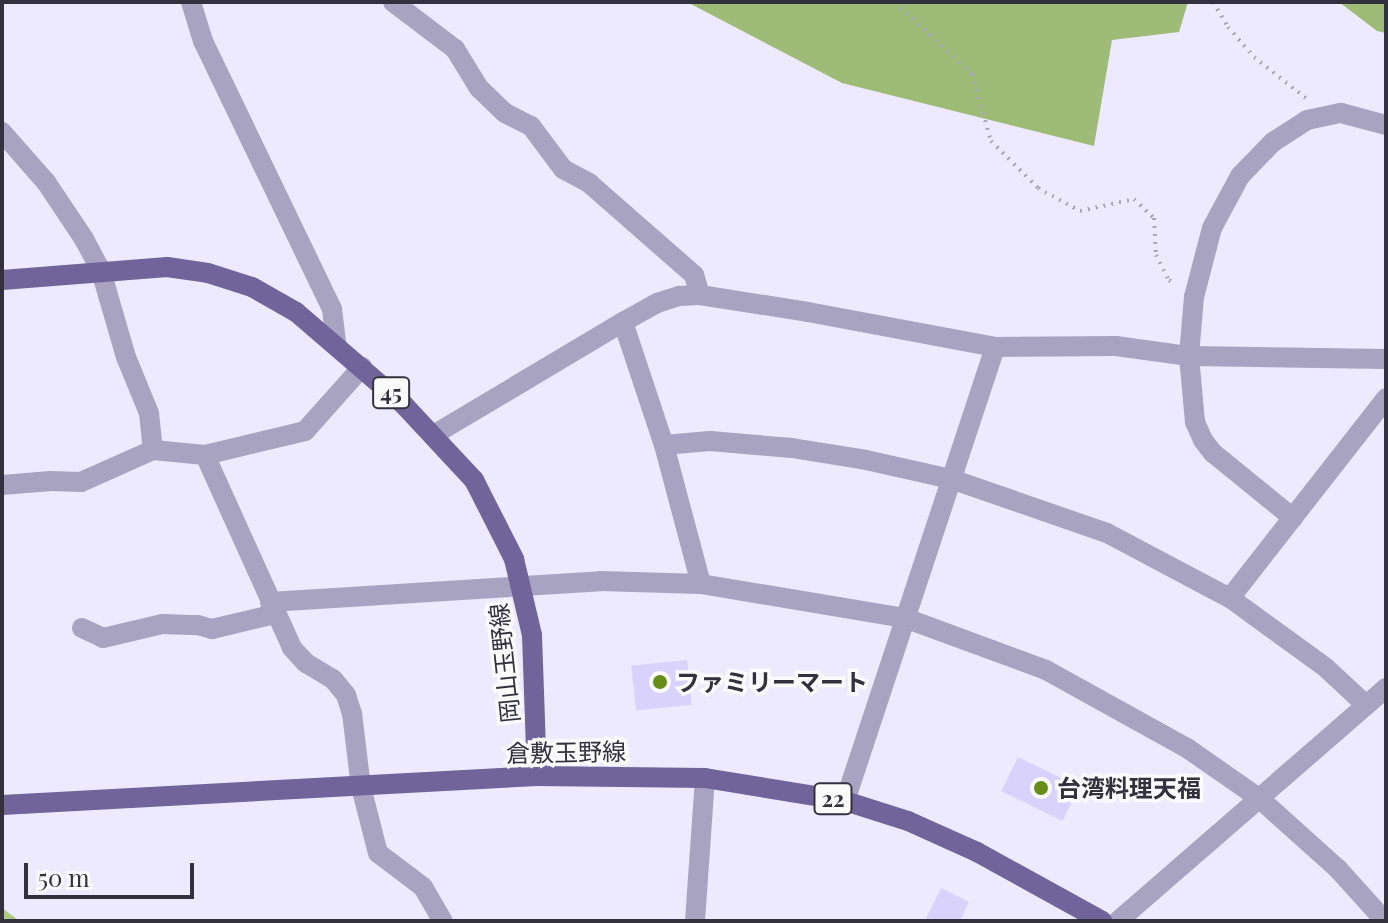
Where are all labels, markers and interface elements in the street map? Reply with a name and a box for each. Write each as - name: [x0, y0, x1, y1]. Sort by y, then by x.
- road number: 45: [371, 375, 411, 411]
- street label: 岡山玉野線: [483, 602, 525, 724]
- place label: ファミリーマート: [676, 668, 868, 696]
- marker: ファミリーマート: [651, 673, 669, 691]
- street label: 倉敷玉野線: [506, 737, 626, 767]
- place label: 台湾料理天福: [1057, 774, 1201, 802]
- marker: 台湾料理天福: [1032, 779, 1050, 797]
- road number: 22: [813, 781, 853, 817]
- scale bar: [28, 847, 198, 897]
- text: 50 m: [38, 861, 90, 893]

